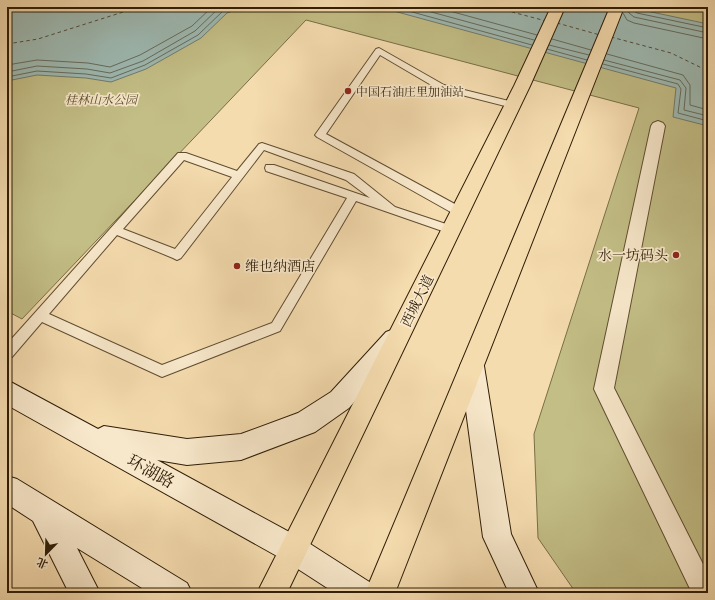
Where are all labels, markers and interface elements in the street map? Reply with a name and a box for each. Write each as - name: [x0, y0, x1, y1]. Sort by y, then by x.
- place label: 中国石油庄里加油站: [356, 84, 464, 99]
- marker: 中国石油庄里加油站: [343, 86, 353, 96]
- park label: 桂林山水公园: [65, 92, 139, 107]
- place label: 水一坊码头: [598, 246, 668, 264]
- marker: 水一坊码头: [671, 250, 681, 260]
- place label: 维也纳酒店: [245, 257, 315, 275]
- marker: 维也纳酒店: [232, 261, 242, 271]
- street label: 西城大道: [397, 272, 437, 330]
- street label: 环湖路: [124, 450, 178, 492]
- north arrow: [26, 534, 66, 574]
- text: 北: [34, 555, 50, 572]

